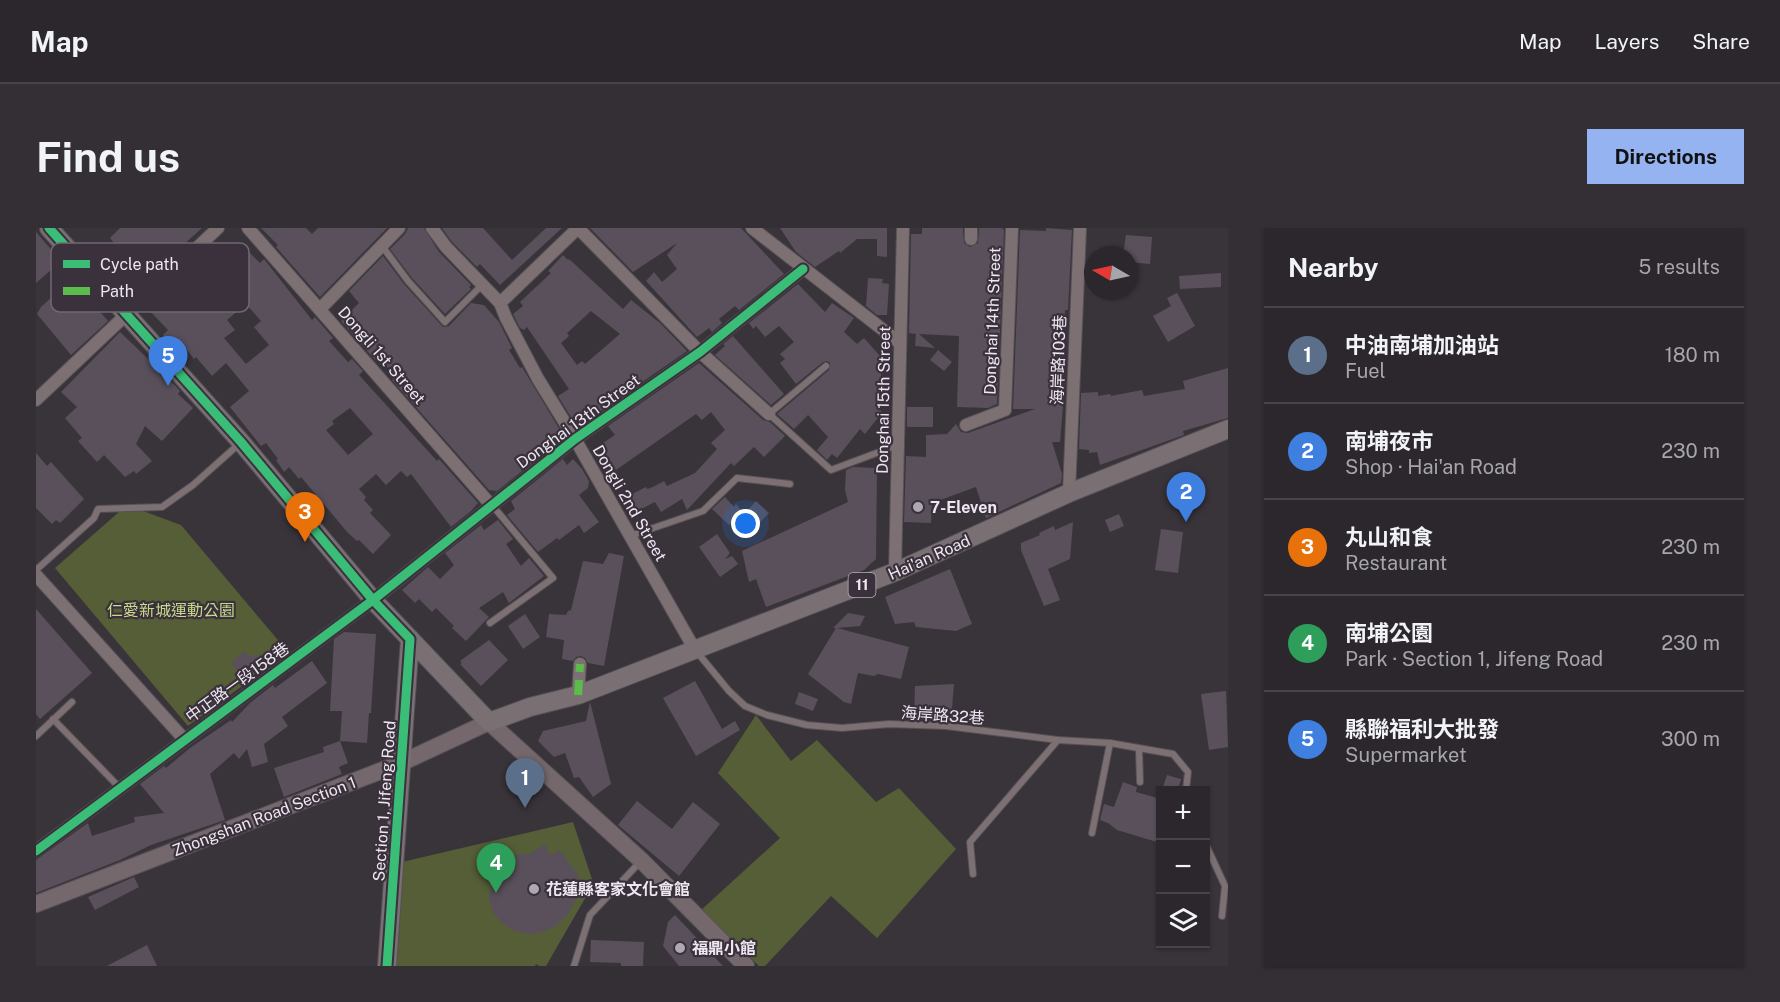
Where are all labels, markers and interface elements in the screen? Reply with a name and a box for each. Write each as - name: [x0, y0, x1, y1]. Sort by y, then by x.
- text: Map: [30, 25, 89, 58]
- text: Map: [1519, 29, 1562, 54]
- text: Layers: [1595, 29, 1659, 54]
- text: Share: [1692, 29, 1750, 54]
- button: Directions: [1587, 129, 1744, 184]
- text: Find us: [36, 132, 180, 181]
- legend: [51, 243, 249, 312]
- north arrow: [1084, 246, 1138, 300]
- street label: Donghai 14th Street: [980, 247, 1005, 395]
- text: Nearby: [1288, 252, 1378, 283]
- text: Cycle path: [100, 255, 179, 274]
- text: 5 results: [1638, 255, 1720, 279]
- text: Path: [100, 282, 134, 301]
- street label: Dongli 1st Street: [334, 303, 429, 408]
- street label: 海岸路103巷: [1047, 315, 1070, 405]
- street label: Donghai 15th Street: [873, 326, 894, 474]
- text: 中油南埔加油站: [1345, 332, 1499, 358]
- pin: 5: [148, 336, 188, 386]
- text: 1: [1303, 343, 1312, 367]
- text: 180 m: [1665, 343, 1720, 367]
- text: Fuel: [1345, 359, 1386, 383]
- street label: Donghai 13th Street: [513, 370, 644, 473]
- text: 南埔夜市: [1345, 428, 1433, 454]
- text: 2: [1301, 439, 1314, 463]
- text: 230 m: [1661, 439, 1720, 463]
- street label: Dongli 2nd Street: [589, 442, 671, 565]
- text: Shop · Hai'an Road: [1345, 455, 1517, 479]
- pin: 2: [1166, 472, 1206, 522]
- pin: 3: [286, 492, 324, 542]
- place label: 7-Eleven: [930, 498, 997, 517]
- marker: 7-Eleven: [911, 500, 925, 514]
- your location: [731, 509, 760, 538]
- text: 丸山和食: [1345, 524, 1433, 550]
- street label: Hai'an Road: [885, 531, 973, 584]
- text: 3: [1301, 535, 1314, 559]
- text: 230 m: [1661, 535, 1720, 559]
- text: Restaurant: [1345, 551, 1447, 575]
- road number: 11: [848, 573, 876, 597]
- park label: 仁愛新城運動公園: [107, 601, 235, 620]
- text: 南埔公園: [1345, 620, 1433, 646]
- text: 4: [1301, 631, 1314, 655]
- text: 230 m: [1661, 631, 1720, 655]
- street label: 中正路一段158巷: [182, 639, 293, 726]
- text: Park · Section 1, Jifeng Road: [1345, 647, 1603, 671]
- street label: 海岸路32巷: [901, 703, 985, 728]
- text: 縣聯福利大批發: [1345, 716, 1499, 742]
- street label: Section 1, Jifeng Road: [369, 720, 400, 882]
- text: 5: [1301, 727, 1314, 751]
- text: 300 m: [1661, 727, 1720, 751]
- text: Supermarket: [1345, 743, 1467, 767]
- pin: 1: [506, 758, 544, 808]
- street label: Zhongshan Road Section 1: [170, 773, 359, 860]
- map controls: [1156, 786, 1210, 948]
- button: +: [1156, 786, 1210, 840]
- button: −: [1156, 840, 1210, 894]
- pin: 4: [476, 844, 516, 893]
- place label: 花蓮縣客家文化會館: [546, 880, 690, 899]
- marker: 花蓮縣客家文化會館: [527, 882, 541, 896]
- button: layers: [1156, 894, 1210, 948]
- place label: 福鼎小館: [692, 939, 756, 958]
- marker: 福鼎小館: [673, 941, 687, 955]

